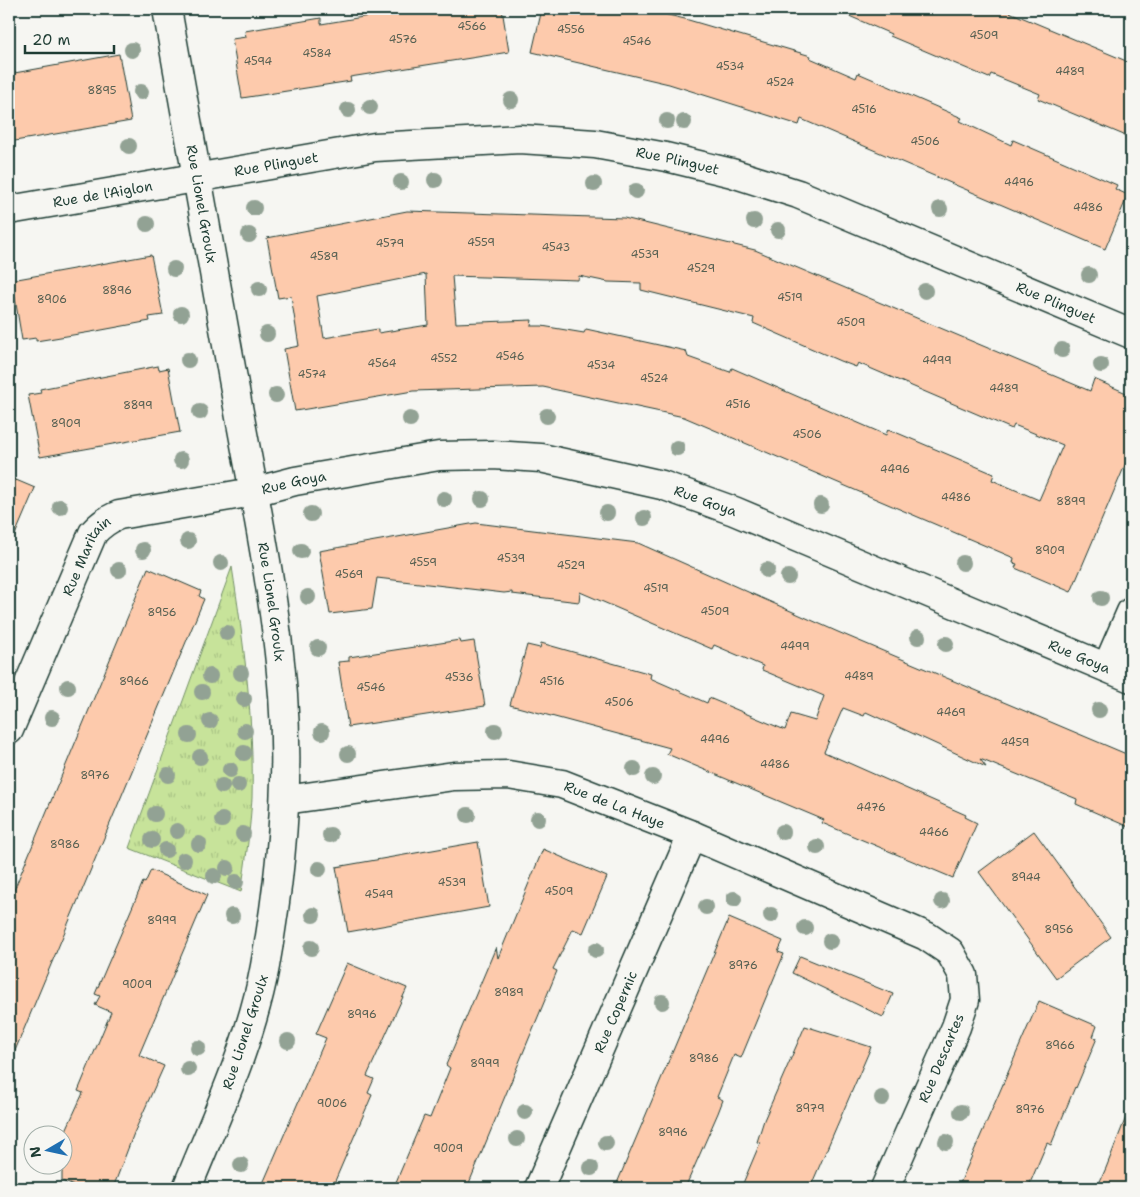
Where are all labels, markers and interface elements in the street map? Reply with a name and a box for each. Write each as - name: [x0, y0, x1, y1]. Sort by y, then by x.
- house number: 4566: [457, 19, 487, 34]
- scale bar: [25, 22, 114, 54]
- house number: 4556: [557, 22, 585, 37]
- house number: 4509: [969, 28, 999, 43]
- text: 20 m: [32, 30, 71, 50]
- house number: 4576: [389, 32, 417, 47]
- house number: 4546: [622, 34, 652, 49]
- house number: 4584: [303, 46, 332, 61]
- house number: 4594: [244, 54, 273, 69]
- house number: 4534: [716, 59, 745, 74]
- house number: 4489: [1055, 64, 1085, 79]
- house number: 4524: [766, 75, 794, 90]
- house number: 8895: [88, 83, 117, 98]
- house number: 4516: [851, 102, 877, 117]
- house number: 4506: [910, 134, 940, 149]
- street label: Rue Lionel Groulx: [182, 143, 221, 265]
- street label: Rue Plinguet: [634, 143, 721, 179]
- street label: Rue Plinguet: [233, 148, 319, 180]
- house number: 4496: [1004, 175, 1034, 190]
- street label: Rue de l'Aiglon: [51, 176, 154, 211]
- house number: 4486: [1073, 200, 1103, 215]
- house number: 4559: [467, 235, 495, 250]
- house number: 4579: [376, 236, 404, 251]
- house number: 4543: [542, 240, 570, 255]
- house number: 4539: [631, 247, 659, 262]
- house number: 4589: [310, 249, 338, 264]
- house number: 4529: [687, 261, 715, 276]
- street label: Rue Plinguet: [1013, 278, 1099, 327]
- house number: 8896: [102, 283, 132, 298]
- house number: 4519: [777, 290, 803, 305]
- house number: 8906: [37, 292, 67, 307]
- house number: 4509: [836, 315, 866, 330]
- house number: 4546: [495, 349, 525, 364]
- house number: 4552: [430, 351, 458, 366]
- house number: 4499: [922, 353, 952, 368]
- house number: 4564: [368, 356, 397, 371]
- house number: 4534: [587, 358, 616, 373]
- house number: 4574: [298, 367, 327, 382]
- house number: 4524: [640, 371, 668, 386]
- house number: 4489: [989, 381, 1019, 396]
- house number: 4516: [725, 397, 751, 412]
- house number: 8899: [123, 398, 153, 413]
- house number: 8909: [51, 416, 81, 431]
- house number: 4506: [792, 427, 822, 442]
- house number: 4496: [880, 462, 910, 477]
- street label: Rue Goya: [259, 467, 328, 498]
- street label: Rue Goya: [672, 481, 740, 520]
- house number: 4486: [941, 490, 971, 505]
- house number: 8899: [1056, 494, 1086, 509]
- street label: Rue Maritain: [58, 512, 114, 599]
- street label: Rue Lionel Groulx: [254, 541, 289, 662]
- house number: 8909: [1035, 543, 1065, 558]
- house number: 4539: [497, 551, 525, 566]
- house number: 4559: [409, 555, 437, 570]
- house number: 4529: [557, 558, 585, 573]
- house number: 4569: [335, 567, 363, 582]
- house number: 4519: [643, 581, 669, 596]
- house number: 4509: [700, 604, 730, 619]
- house number: 8956: [148, 605, 176, 620]
- street label: Rue Goya: [1046, 635, 1113, 677]
- house number: 4499: [780, 639, 810, 654]
- house number: 4489: [844, 669, 874, 684]
- house number: 4536: [445, 670, 473, 685]
- house number: 8966: [119, 674, 149, 689]
- house number: 4516: [539, 674, 565, 689]
- house number: 4546: [356, 680, 386, 695]
- house number: 4506: [604, 695, 634, 710]
- house number: 4469: [936, 705, 966, 720]
- house number: 4496: [700, 732, 730, 747]
- house number: 4459: [1001, 735, 1029, 750]
- house number: 4486: [760, 757, 790, 772]
- house number: 8976: [80, 768, 110, 783]
- street label: Rue de La Haye: [562, 777, 668, 833]
- house number: 4476: [856, 800, 886, 815]
- house number: 4466: [919, 825, 949, 840]
- house number: 8986: [50, 837, 80, 852]
- house number: 8944: [1011, 870, 1041, 885]
- house number: 4539: [438, 875, 466, 890]
- house number: 4509: [544, 884, 574, 899]
- house number: 4549: [365, 887, 393, 902]
- house number: 8999: [147, 913, 177, 928]
- house number: 8956: [1045, 922, 1073, 937]
- house number: 8976: [728, 958, 758, 973]
- street label: Rue Copernic: [590, 968, 641, 1056]
- street label: Rue Lionel Groulx: [218, 972, 272, 1092]
- house number: 9009: [122, 977, 152, 992]
- house number: 8989: [494, 985, 524, 1000]
- house number: 8996: [347, 1007, 377, 1022]
- street label: Rue Descartes: [914, 1011, 968, 1105]
- house number: 8966: [1045, 1038, 1075, 1053]
- house number: 8986: [689, 1051, 719, 1066]
- house number: 8999: [470, 1056, 500, 1071]
- house number: 9006: [317, 1096, 347, 1111]
- house number: 8979: [795, 1101, 825, 1116]
- house number: 8976: [1015, 1102, 1045, 1117]
- north arrow: [22, 1124, 72, 1174]
- house number: 8996: [658, 1125, 688, 1140]
- house number: 9009: [433, 1141, 463, 1156]
- text: N: [25, 1145, 45, 1159]

